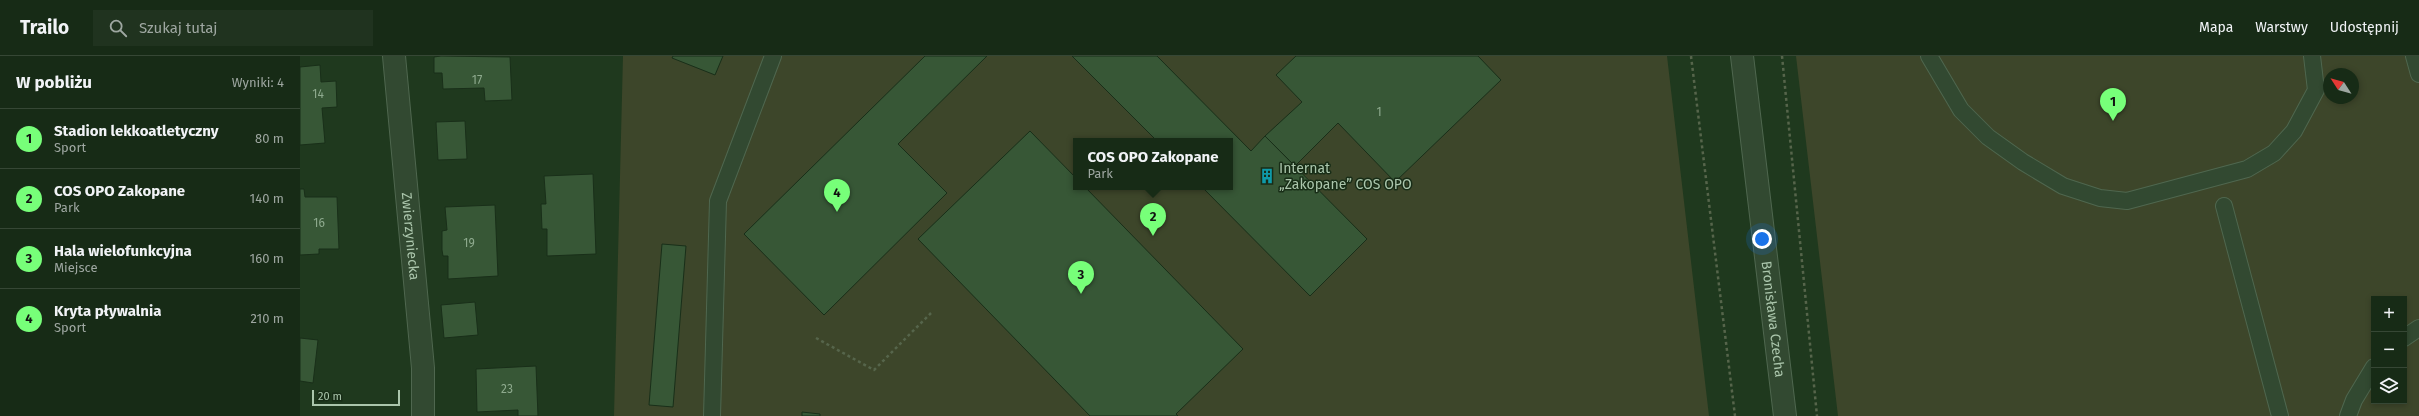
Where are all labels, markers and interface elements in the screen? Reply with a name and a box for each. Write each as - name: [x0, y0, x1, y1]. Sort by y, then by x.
- search box: [93, 10, 373, 46]
- text: Trailo: [20, 16, 69, 39]
- icon: search: [107, 17, 129, 39]
- text: Szukaj tutaj: [139, 19, 218, 37]
- text: Mapa: [2199, 19, 2233, 36]
- text: Warstwy: [2255, 19, 2308, 36]
- text: Udostępnij: [2330, 19, 2399, 36]
- north arrow: [2323, 68, 2359, 104]
- text: W pobliżu: [16, 72, 92, 93]
- house number: 17: [472, 73, 482, 87]
- text: Wyniki: 4: [232, 75, 284, 90]
- house number: 14: [312, 87, 324, 101]
- pin: 1: [2100, 88, 2126, 121]
- house number: 1: [1376, 105, 1382, 119]
- text: Stadion lekkoatletyczny: [54, 122, 219, 140]
- text: 1: [26, 131, 32, 146]
- text: 80 m: [255, 131, 284, 146]
- popup: [1073, 138, 1233, 190]
- text: Sport: [54, 140, 86, 155]
- text: COS OPO Zakopane: [1087, 148, 1219, 166]
- place label: Internat „Zakopane” COS OPO: [1279, 160, 1412, 193]
- text: Park: [1087, 166, 1113, 181]
- building icon: Internat „Zakopane” COS OPO: [1258, 167, 1276, 185]
- pin: 4: [824, 179, 850, 212]
- text: COS OPO Zakopane: [54, 182, 185, 200]
- text: 2: [26, 191, 32, 206]
- text: 140 m: [250, 191, 284, 206]
- street label: Zwierzyniecka: [398, 192, 423, 281]
- text: Park: [54, 200, 80, 215]
- pin: 2: [1140, 203, 1166, 236]
- house number: 16: [313, 216, 325, 230]
- your location: [1752, 229, 1772, 249]
- house number: 19: [463, 236, 475, 250]
- text: Hala wielofunkcyjna: [54, 242, 192, 260]
- text: 3: [26, 251, 32, 266]
- text: 160 m: [250, 251, 284, 266]
- text: Miejsce: [54, 260, 98, 275]
- street label: Bronisława Czecha: [1758, 260, 1789, 378]
- pin: 3: [1068, 261, 1094, 294]
- map controls: [2371, 296, 2407, 404]
- button: +: [2371, 296, 2407, 332]
- text: Kryta pływalnia: [54, 302, 161, 320]
- text: 4: [25, 311, 33, 326]
- text: 210 m: [250, 311, 284, 326]
- text: Sport: [54, 320, 86, 335]
- button: −: [2371, 332, 2407, 368]
- button: layers: [2371, 368, 2407, 404]
- house number: 23: [501, 382, 513, 396]
- scale bar: [312, 388, 400, 407]
- text: 20 m: [318, 390, 342, 403]

